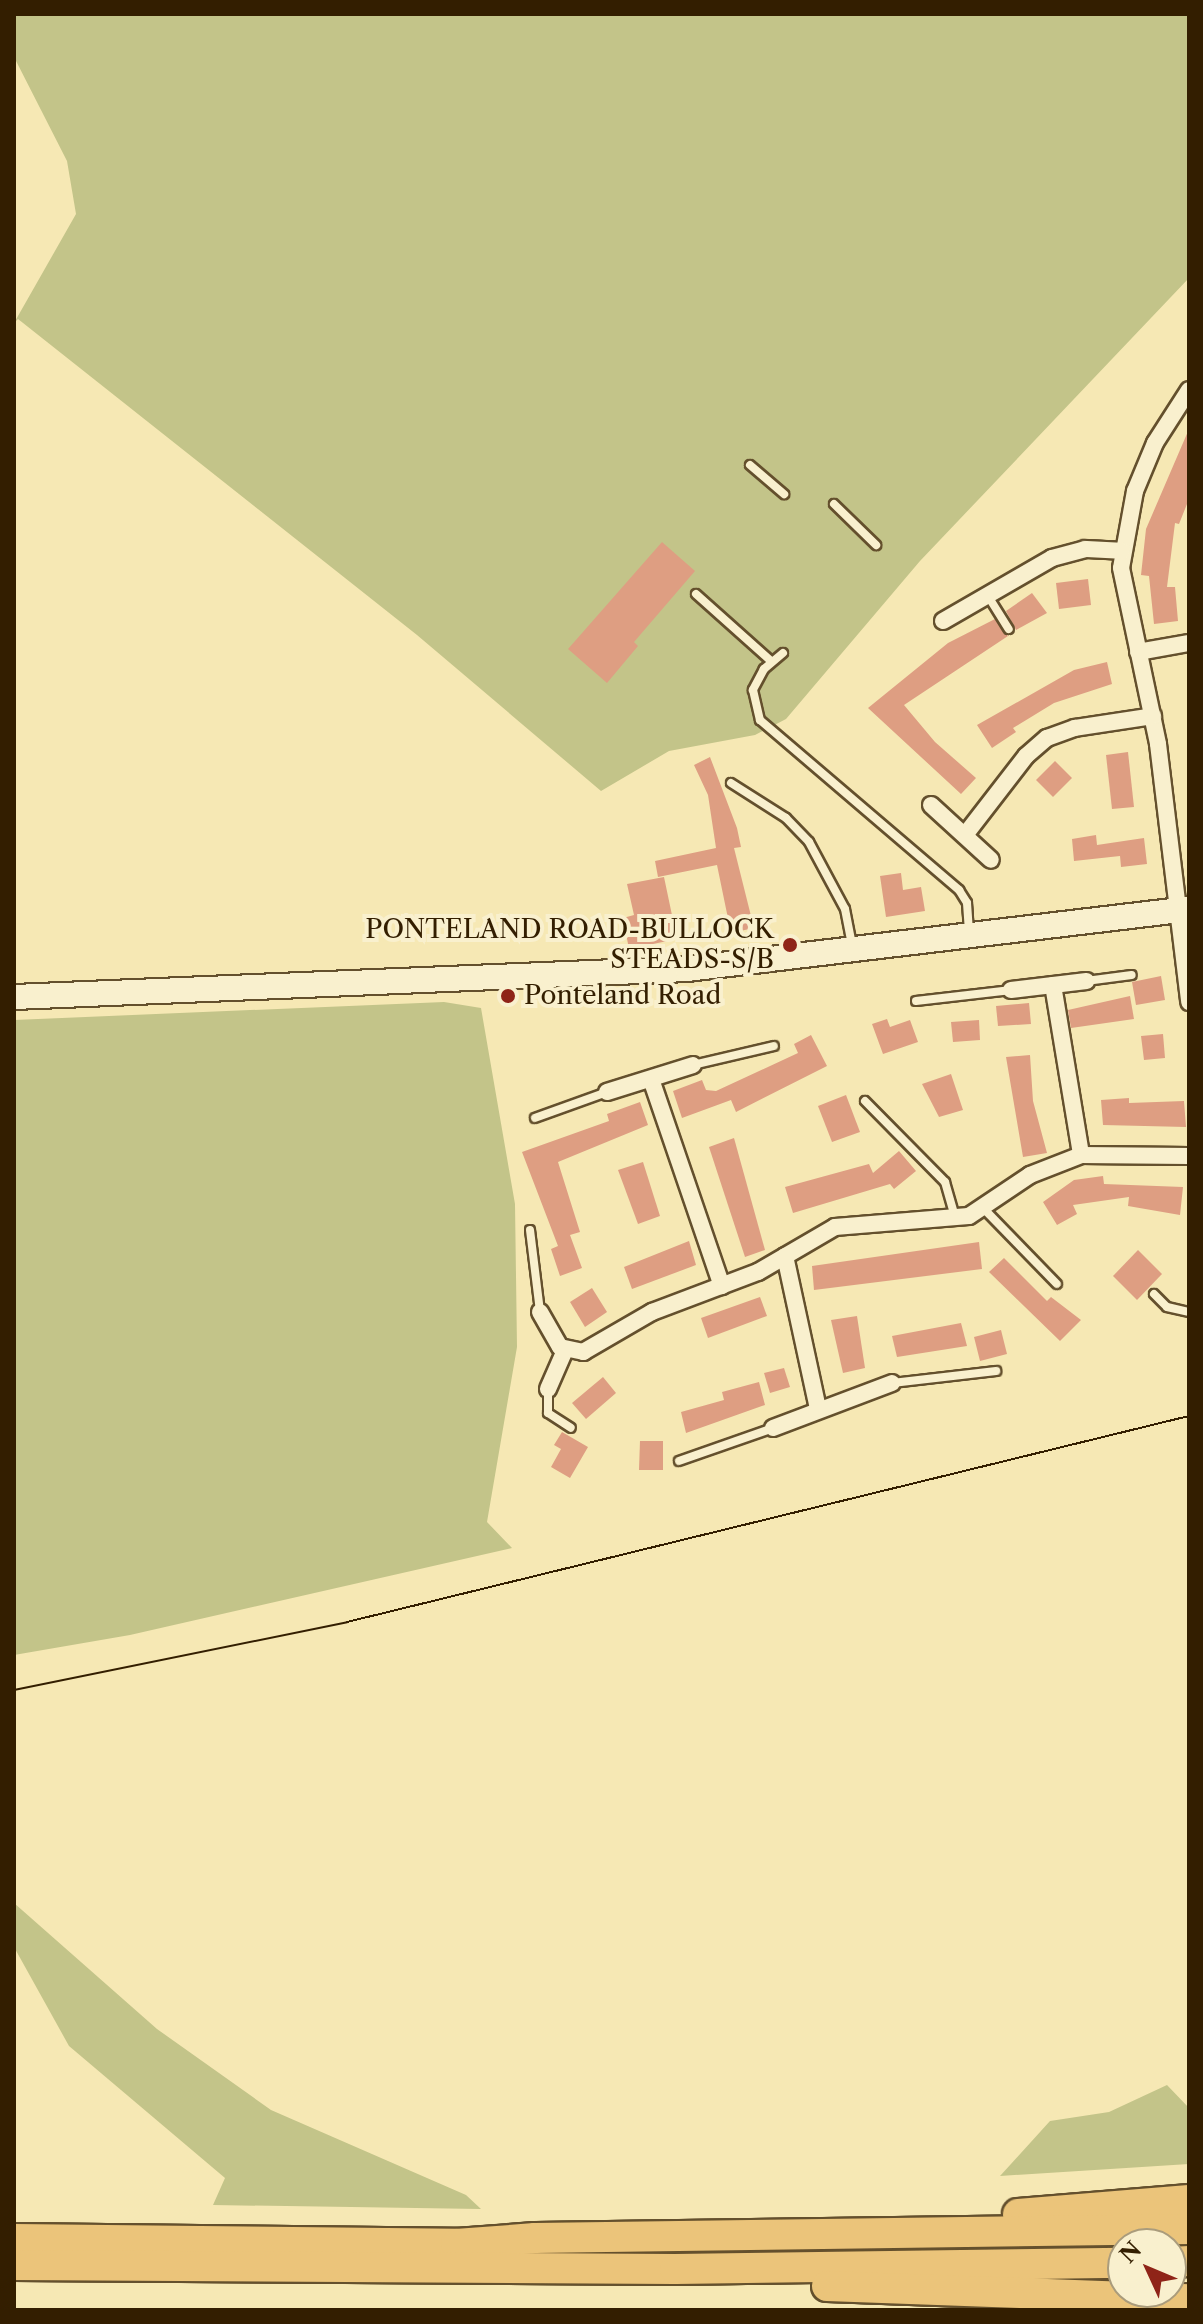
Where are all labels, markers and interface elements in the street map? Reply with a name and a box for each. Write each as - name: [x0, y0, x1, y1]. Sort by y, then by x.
- place label: PONTELAND ROAD-BULLOCK STEADS-S/B: [365, 914, 774, 976]
- marker: PONTELAND ROAD-BULLOCK STEADS-S/B: [781, 936, 799, 954]
- place label: Ponteland Road: [524, 980, 721, 1012]
- marker: Ponteland Road: [499, 987, 517, 1005]
- north arrow: [1107, 2228, 1187, 2308]
- text: N: [1114, 2236, 1147, 2269]

